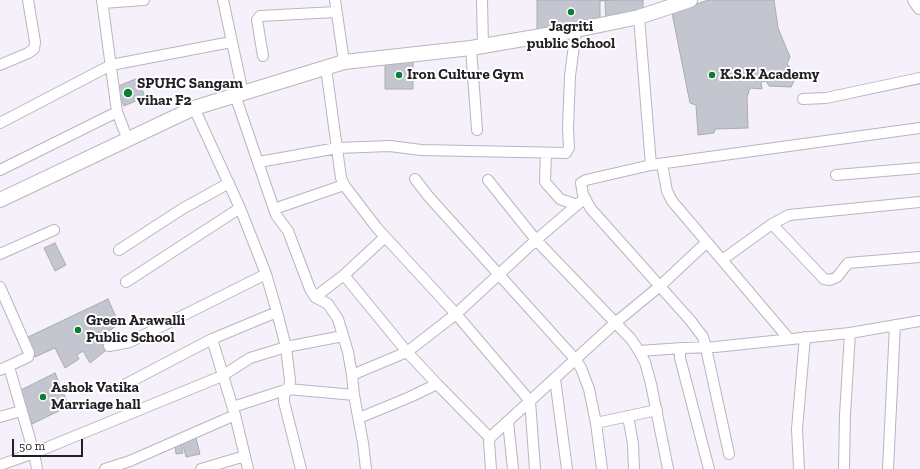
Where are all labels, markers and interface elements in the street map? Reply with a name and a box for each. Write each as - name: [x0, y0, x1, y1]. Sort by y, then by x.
- marker: Jagriti public School: [566, 7, 576, 17]
- place label: Jagriti public School: [527, 18, 615, 53]
- place label: Iron Culture Gym: [407, 66, 524, 84]
- place label: K.S.K Academy: [720, 66, 820, 84]
- marker: Iron Culture Gym: [394, 70, 404, 80]
- marker: K.S.K Academy: [707, 70, 717, 80]
- place label: SPUHC Sangam vihar F2: [137, 75, 243, 110]
- marker: SPUHC Sangam vihar F2: [122, 87, 134, 99]
- place label: Green Arawalli Public School: [86, 312, 185, 347]
- marker: Green Arawalli Public School: [73, 325, 83, 335]
- place label: Ashok Vatika Marriage hall: [51, 379, 141, 414]
- marker: Ashok Vatika Marriage hall: [38, 392, 48, 402]
- scale bar: [14, 431, 85, 457]
- text: 50 m: [19, 439, 45, 453]

